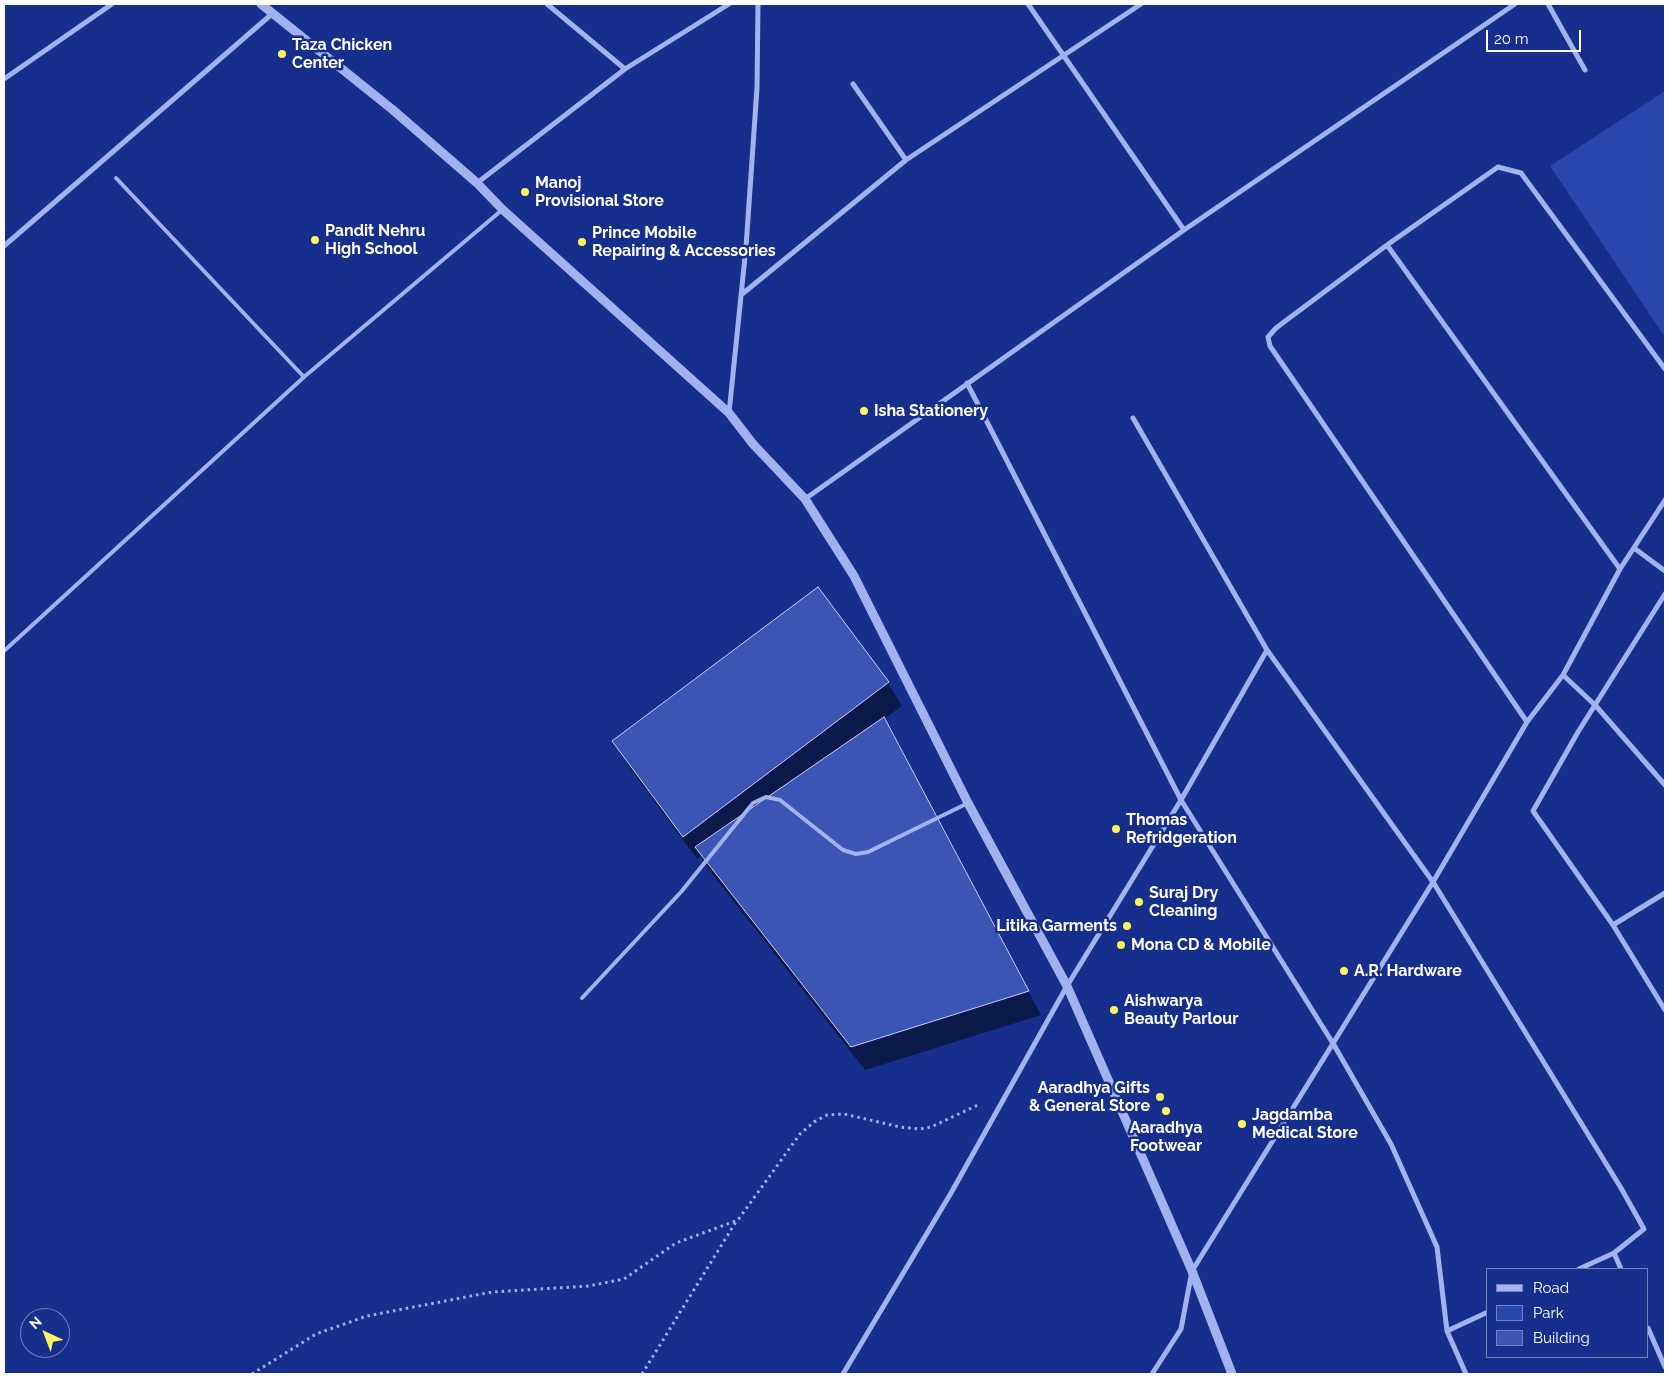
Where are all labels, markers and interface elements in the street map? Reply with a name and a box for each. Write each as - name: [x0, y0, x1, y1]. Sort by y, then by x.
- scale bar: [1489, 20, 1584, 52]
- text: 20 m: [1494, 30, 1529, 48]
- place label: Taza Chicken Center: [292, 35, 392, 73]
- marker: Taza Chicken Center: [276, 48, 288, 60]
- place label: Manoj Provisional Store: [535, 173, 664, 211]
- marker: Manoj Provisional Store: [519, 186, 531, 198]
- place label: Pandit Nehru High School: [325, 221, 425, 259]
- place label: Prince Mobile Repairing & Accessories: [592, 223, 776, 261]
- marker: Pandit Nehru High School: [309, 234, 321, 246]
- marker: Prince Mobile Repairing & Accessories: [576, 236, 588, 248]
- place label: Isha Stationery: [874, 401, 988, 421]
- marker: Isha Stationery: [858, 405, 870, 417]
- place label: Thomas Refridgeration: [1126, 810, 1237, 848]
- marker: Thomas Refridgeration: [1110, 823, 1122, 835]
- place label: Suraj Dry Cleaning: [1149, 883, 1218, 921]
- marker: Suraj Dry Cleaning: [1133, 896, 1145, 908]
- place label: Litika Garments: [996, 916, 1117, 936]
- marker: Litika Garments: [1121, 920, 1133, 932]
- place label: Mona CD & Mobile: [1131, 935, 1271, 955]
- marker: Mona CD & Mobile: [1115, 939, 1127, 951]
- place label: A.R. Hardware: [1354, 961, 1462, 981]
- marker: A.R. Hardware: [1338, 965, 1350, 977]
- place label: Aishwarya Beauty Parlour: [1124, 991, 1238, 1029]
- marker: Aishwarya Beauty Parlour: [1108, 1004, 1120, 1016]
- place label: Aaradhya Gifts & General Store: [1029, 1078, 1150, 1116]
- marker: Aaradhya Gifts & General Store: [1154, 1091, 1166, 1103]
- marker: Aaradhya Footwear: [1160, 1105, 1172, 1117]
- place label: Jagdamba Medical Store: [1252, 1105, 1358, 1143]
- place label: Aaradhya Footwear: [1130, 1118, 1202, 1156]
- marker: Jagdamba Medical Store: [1236, 1118, 1248, 1130]
- legend: [1486, 1268, 1649, 1358]
- text: Road: [1533, 1279, 1569, 1297]
- text: Park: [1533, 1304, 1564, 1322]
- north arrow: [20, 1308, 70, 1358]
- text: N: [26, 1313, 45, 1332]
- text: Building: [1533, 1329, 1590, 1347]

